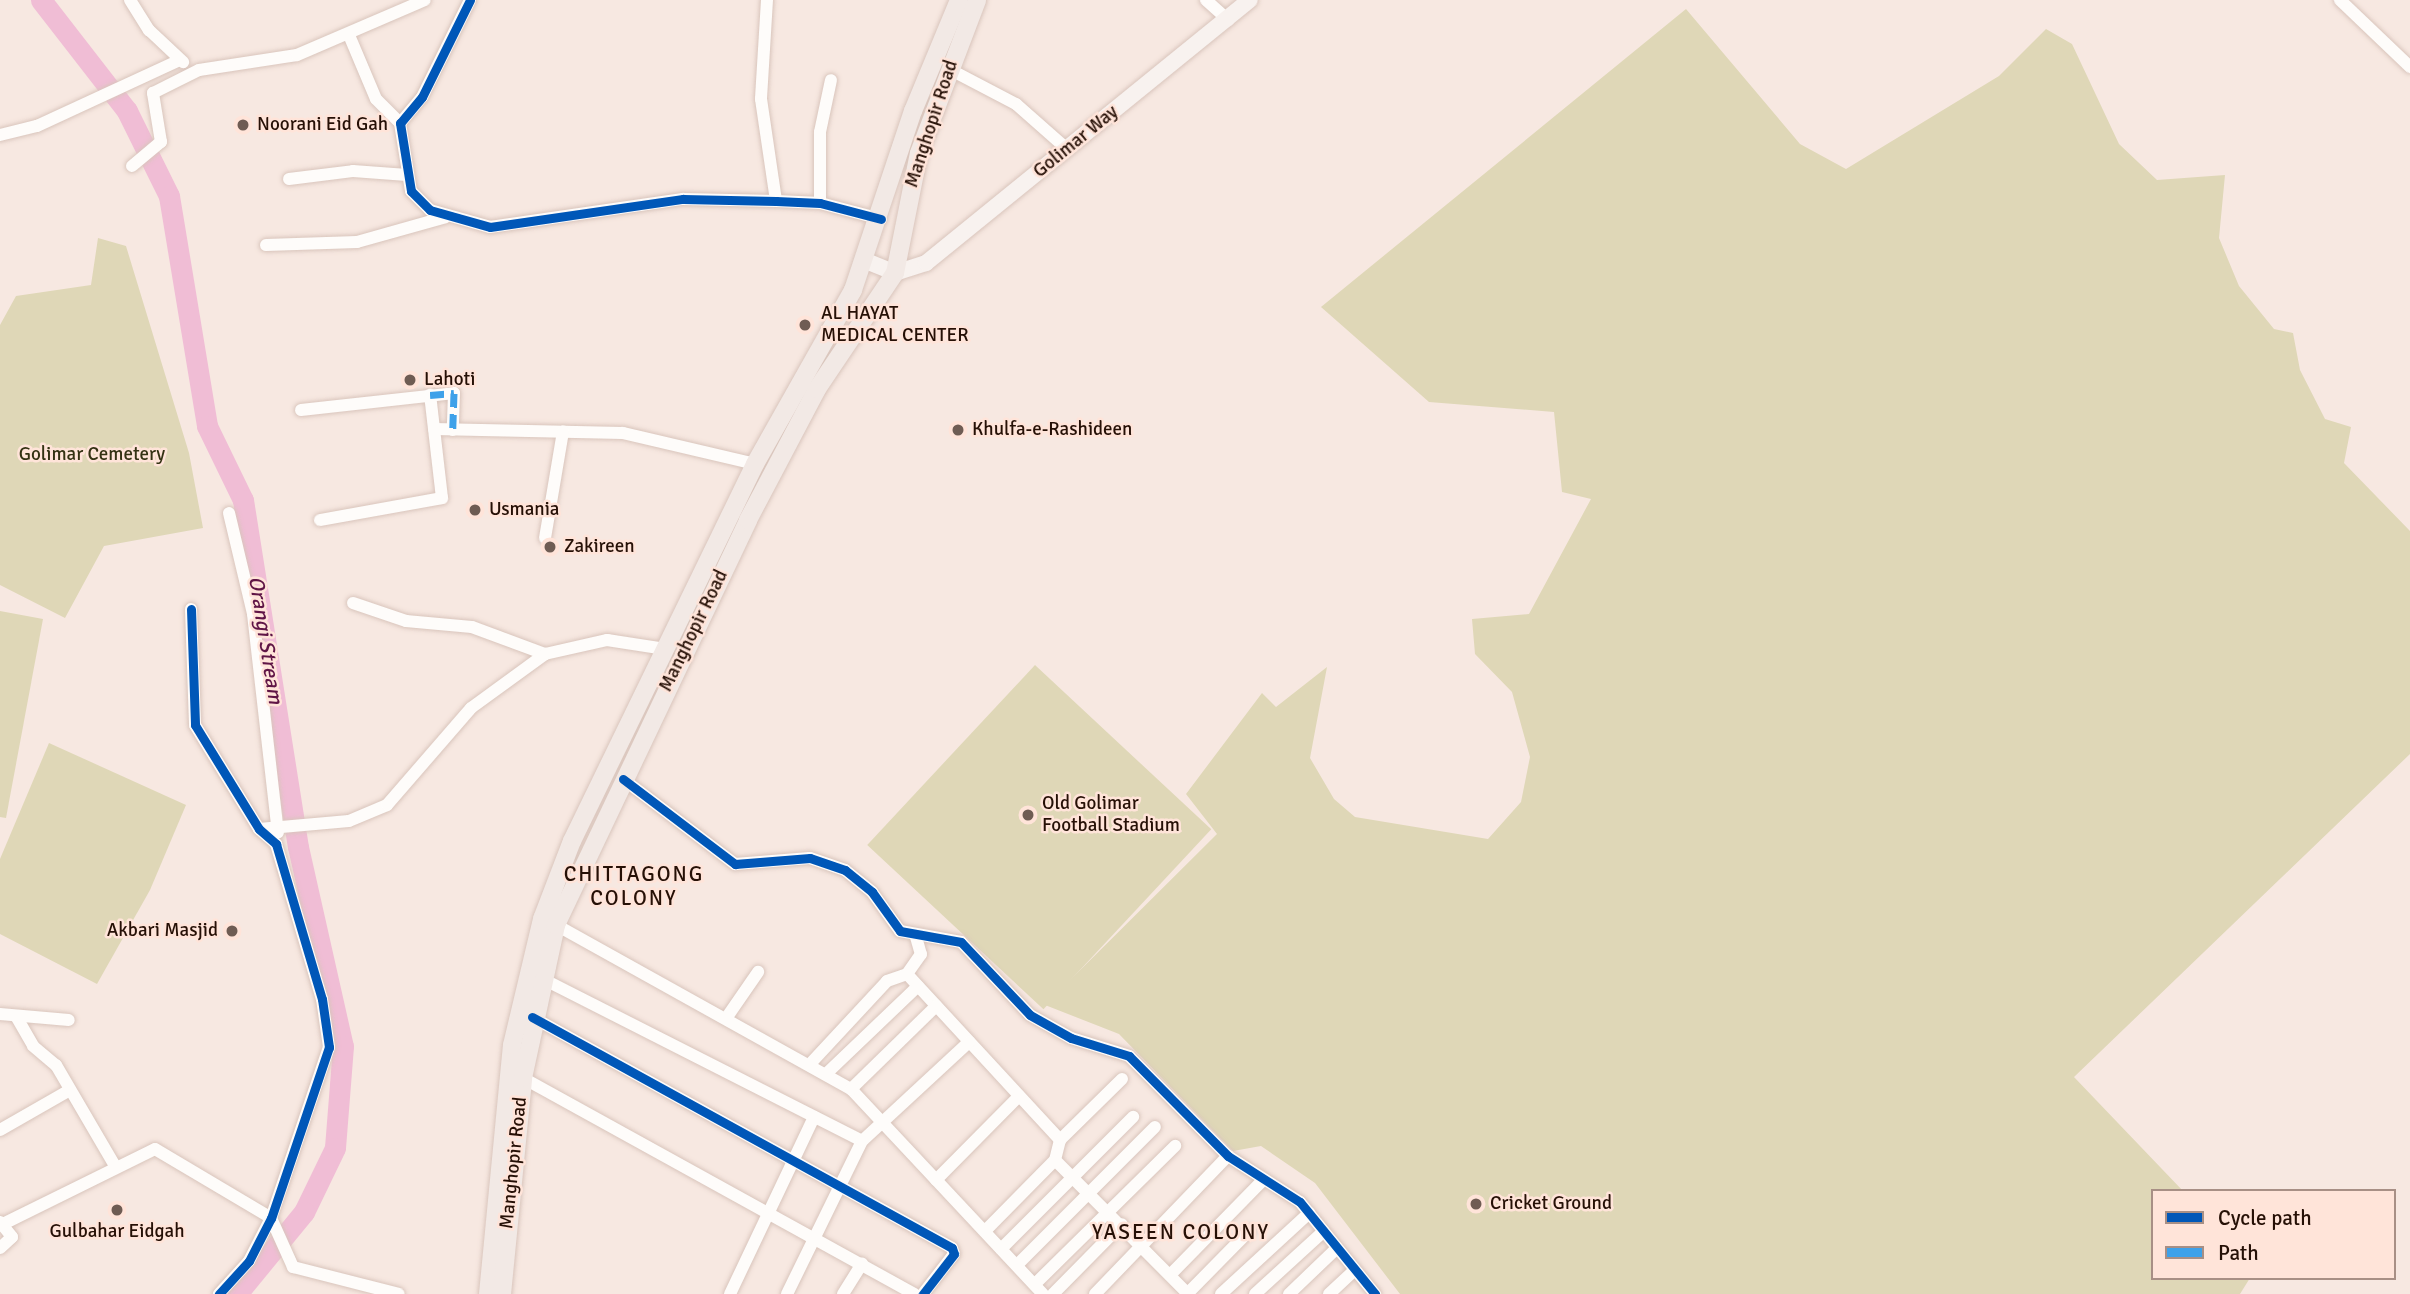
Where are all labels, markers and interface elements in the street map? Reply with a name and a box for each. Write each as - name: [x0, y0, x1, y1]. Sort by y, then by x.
- street label: Manghopir Road: [901, 57, 963, 191]
- street label: Golimar Way: [1029, 101, 1123, 183]
- place label: Noorani Eid Gah: [257, 114, 388, 136]
- marker: Noorani Eid Gah: [235, 117, 251, 133]
- place label: AL HAYAT MEDICAL CENTER: [821, 303, 969, 347]
- marker: AL HAYAT MEDICAL CENTER: [795, 315, 815, 335]
- place label: Lahoti: [424, 369, 475, 391]
- marker: Lahoti: [402, 372, 418, 388]
- place label: Khulfa-e-Rashideen: [972, 419, 1132, 441]
- marker: Khulfa-e-Rashideen: [950, 422, 966, 438]
- park label: Golimar Cemetery: [19, 444, 165, 466]
- place label: Usmania: [489, 499, 559, 521]
- marker: Usmania: [467, 502, 483, 518]
- place label: Zakireen: [564, 536, 635, 558]
- marker: Zakireen: [542, 539, 558, 555]
- street label: Manghopir Road: [655, 566, 733, 696]
- water label: Orangi Stream: [243, 574, 289, 706]
- place label: Old Golimar Football Stadium: [1042, 793, 1180, 837]
- marker: Old Golimar Football Stadium: [1020, 807, 1036, 823]
- district label: CHITTAGONG COLONY: [565, 861, 703, 911]
- place label: Akbari Masjid: [107, 920, 218, 942]
- marker: Akbari Masjid: [224, 923, 240, 939]
- street label: Manghopir Road: [496, 1096, 532, 1230]
- legend: [2151, 1189, 2396, 1280]
- place label: Cricket Ground: [1490, 1193, 1612, 1215]
- marker: Cricket Ground: [1468, 1196, 1484, 1212]
- marker: Gulbahar Eidgah: [109, 1202, 125, 1218]
- text: Cycle path: [2218, 1205, 2312, 1231]
- district label: YASEEN COLONY: [1094, 1219, 1268, 1245]
- place label: Gulbahar Eidgah: [50, 1221, 184, 1243]
- text: Path: [2218, 1240, 2259, 1266]

